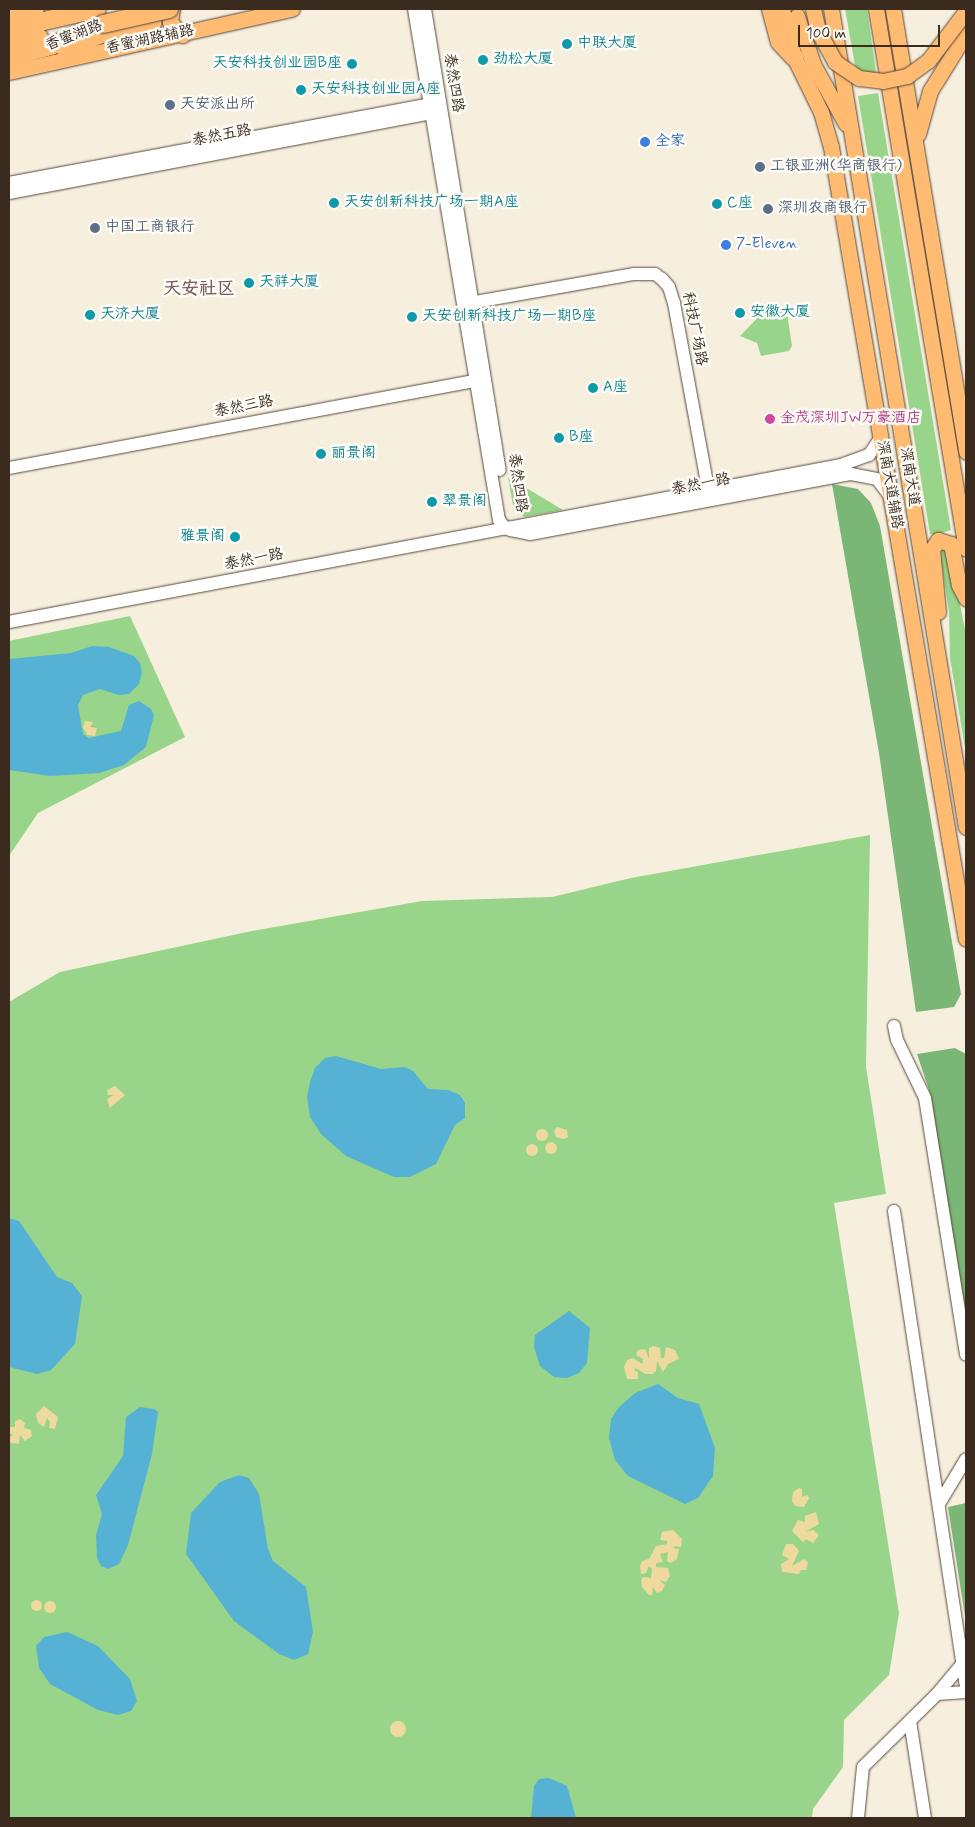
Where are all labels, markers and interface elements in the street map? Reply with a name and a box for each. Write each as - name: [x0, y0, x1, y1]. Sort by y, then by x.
- scale bar: [800, 15, 942, 47]
- street label: 香蜜湖路: [43, 17, 105, 55]
- street label: 香蜜湖路辅路: [104, 22, 196, 58]
- text: 100 m: [806, 24, 846, 44]
- place label: 中联大厦: [577, 35, 637, 53]
- marker: 中联大厦: [561, 38, 573, 50]
- place label: 劲松大厦: [493, 51, 553, 69]
- street label: 泰然四路: [439, 52, 467, 114]
- marker: 劲松大厦: [477, 54, 489, 66]
- place label: 天安科技创业园B座: [213, 55, 342, 73]
- marker: 天安科技创业园B座: [346, 58, 358, 70]
- place label: 天安科技创业园A座: [311, 81, 441, 99]
- marker: 天安科技创业园A座: [295, 84, 307, 96]
- place label: 天安派出所: [180, 96, 255, 114]
- marker: 天安派出所: [164, 99, 176, 111]
- street label: 泰然五路: [191, 121, 253, 151]
- place label: 全家: [655, 133, 685, 151]
- marker: 全家: [639, 136, 651, 148]
- place label: 工银亚洲(华商银行): [770, 158, 902, 176]
- marker: 工银亚洲(华商银行): [754, 161, 766, 173]
- place label: 天安创新科技广场一期A座: [344, 194, 519, 212]
- place label: C座: [727, 195, 753, 213]
- marker: 天安创新科技广场一期A座: [328, 197, 340, 209]
- marker: C座: [711, 198, 723, 210]
- place label: 深圳农商银行: [778, 200, 868, 218]
- marker: 深圳农商银行: [762, 203, 774, 215]
- place label: 中国工商银行: [105, 219, 195, 237]
- marker: 中国工商银行: [89, 222, 101, 234]
- place label: 7-Eleven: [736, 236, 798, 254]
- marker: 7-Eleven: [720, 239, 732, 251]
- place label: 天祥大厦: [259, 274, 319, 292]
- marker: 天祥大厦: [243, 277, 255, 289]
- district label: 天安社区: [163, 278, 235, 300]
- street label: 科技广场路: [678, 290, 710, 368]
- place label: 安徽大厦: [750, 304, 810, 322]
- place label: 天济大厦: [100, 306, 160, 324]
- marker: 安徽大厦: [734, 307, 746, 319]
- place label: 天安创新科技广场一期B座: [422, 308, 596, 326]
- marker: 天济大厦: [84, 309, 96, 321]
- marker: 天安创新科技广场一期B座: [406, 311, 418, 323]
- place label: A座: [603, 379, 628, 397]
- marker: A座: [587, 382, 599, 394]
- street label: 泰然三路: [213, 392, 275, 422]
- place label: 金茂深圳JW万豪酒店: [780, 410, 921, 428]
- marker: 金茂深圳JW万豪酒店: [764, 413, 776, 425]
- place label: B座: [569, 429, 593, 447]
- marker: B座: [553, 432, 565, 444]
- street label: 深南大道辅路: [872, 439, 906, 531]
- place label: 丽景阁: [331, 445, 376, 463]
- street label: 深南大道: [895, 446, 923, 508]
- marker: 丽景阁: [315, 448, 327, 460]
- street label: 泰然四路: [504, 452, 530, 514]
- street label: 泰然一路: [670, 470, 732, 500]
- place label: 翠景阁: [442, 493, 487, 511]
- marker: 翠景阁: [426, 496, 438, 508]
- place label: 雅景阁: [180, 528, 225, 546]
- marker: 雅景阁: [229, 531, 241, 543]
- street label: 泰然一路: [223, 545, 285, 575]

